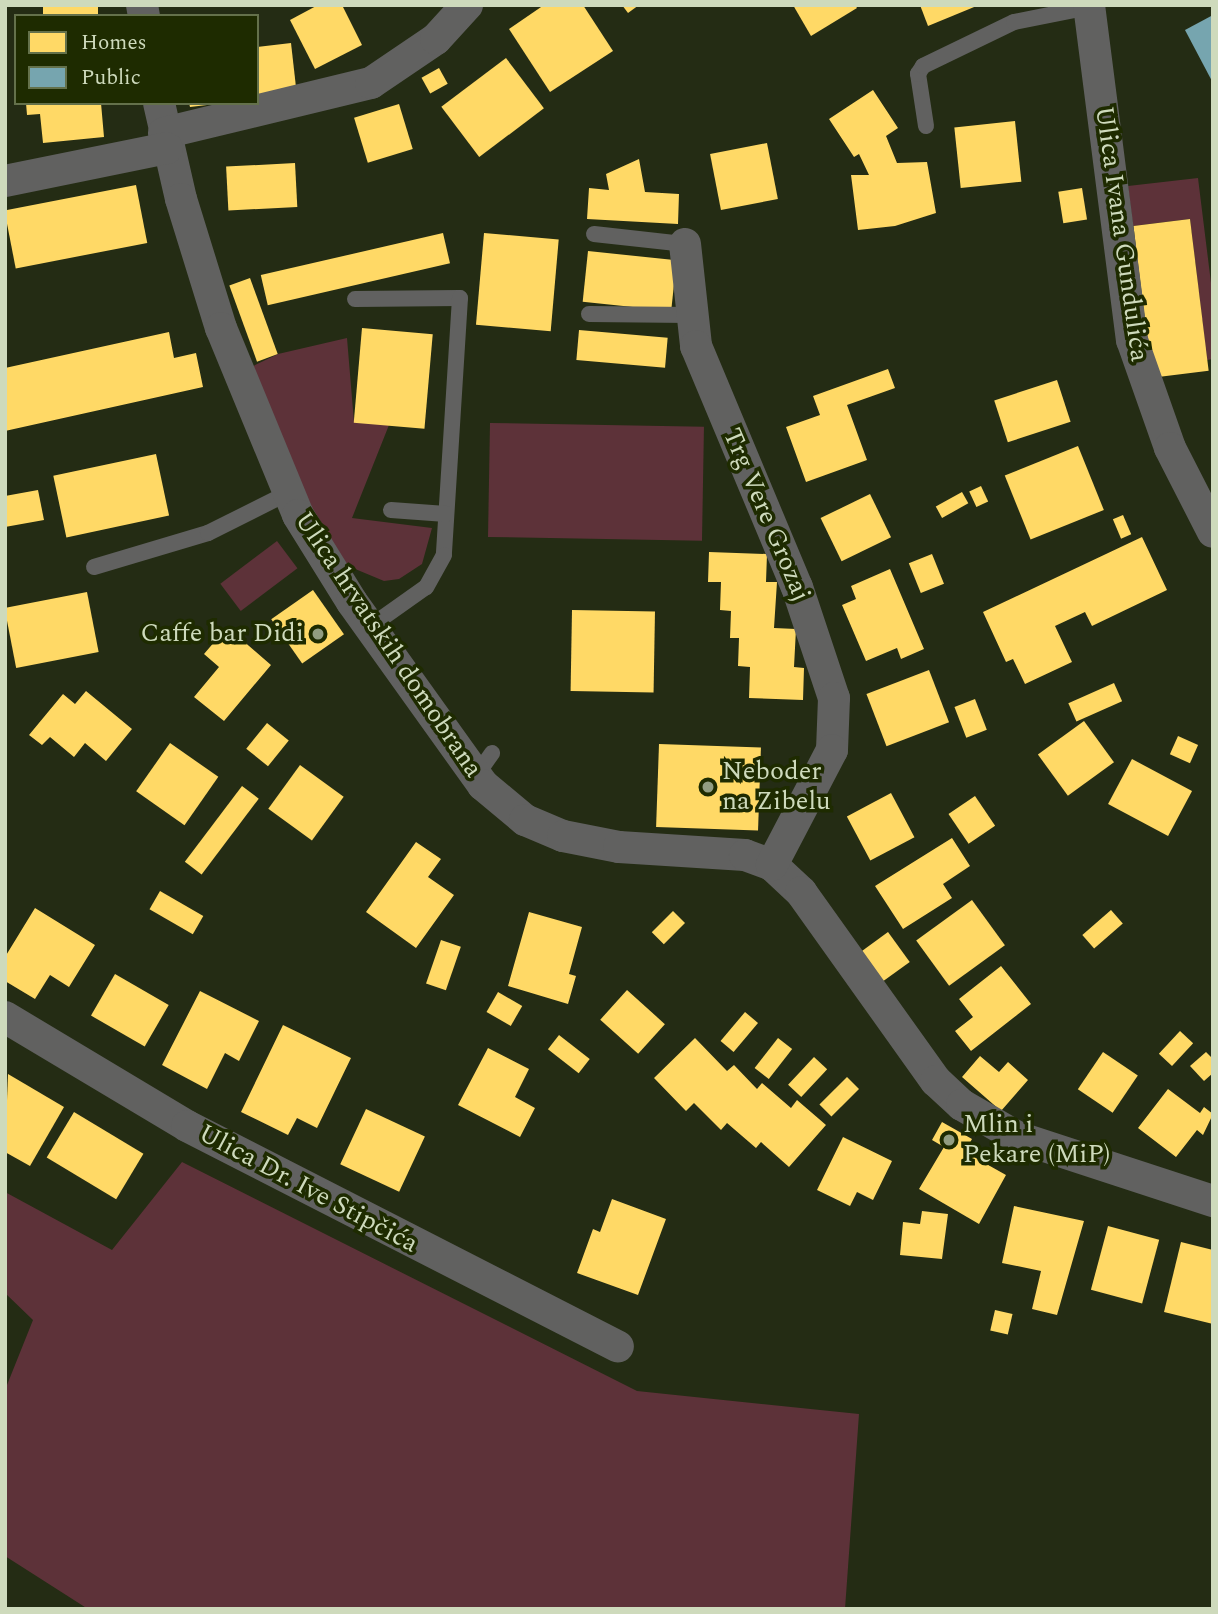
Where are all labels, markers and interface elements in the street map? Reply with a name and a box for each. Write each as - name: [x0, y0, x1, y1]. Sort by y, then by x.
- legend: [14, 14, 259, 105]
- text: Homes: [81, 27, 147, 59]
- text: Public: [81, 62, 141, 94]
- street label: Ulica Ivana Gundulića: [1088, 104, 1154, 364]
- street label: Trg Vere Grozaj: [715, 424, 817, 606]
- street label: Ulica hrvatskih domobrana: [287, 506, 489, 784]
- place label: Caffe bar Didi: [141, 618, 304, 650]
- marker: Caffe bar Didi: [310, 626, 326, 642]
- place label: Neboder na Zibelu: [722, 756, 831, 818]
- marker: Neboder na Zibelu: [700, 779, 716, 795]
- place label: Mlin i Pekare (MiP): [963, 1109, 1110, 1170]
- street label: Ulica Dr. Ive Stipčića: [193, 1118, 423, 1260]
- marker: Mlin i Pekare (MiP): [941, 1132, 957, 1148]

